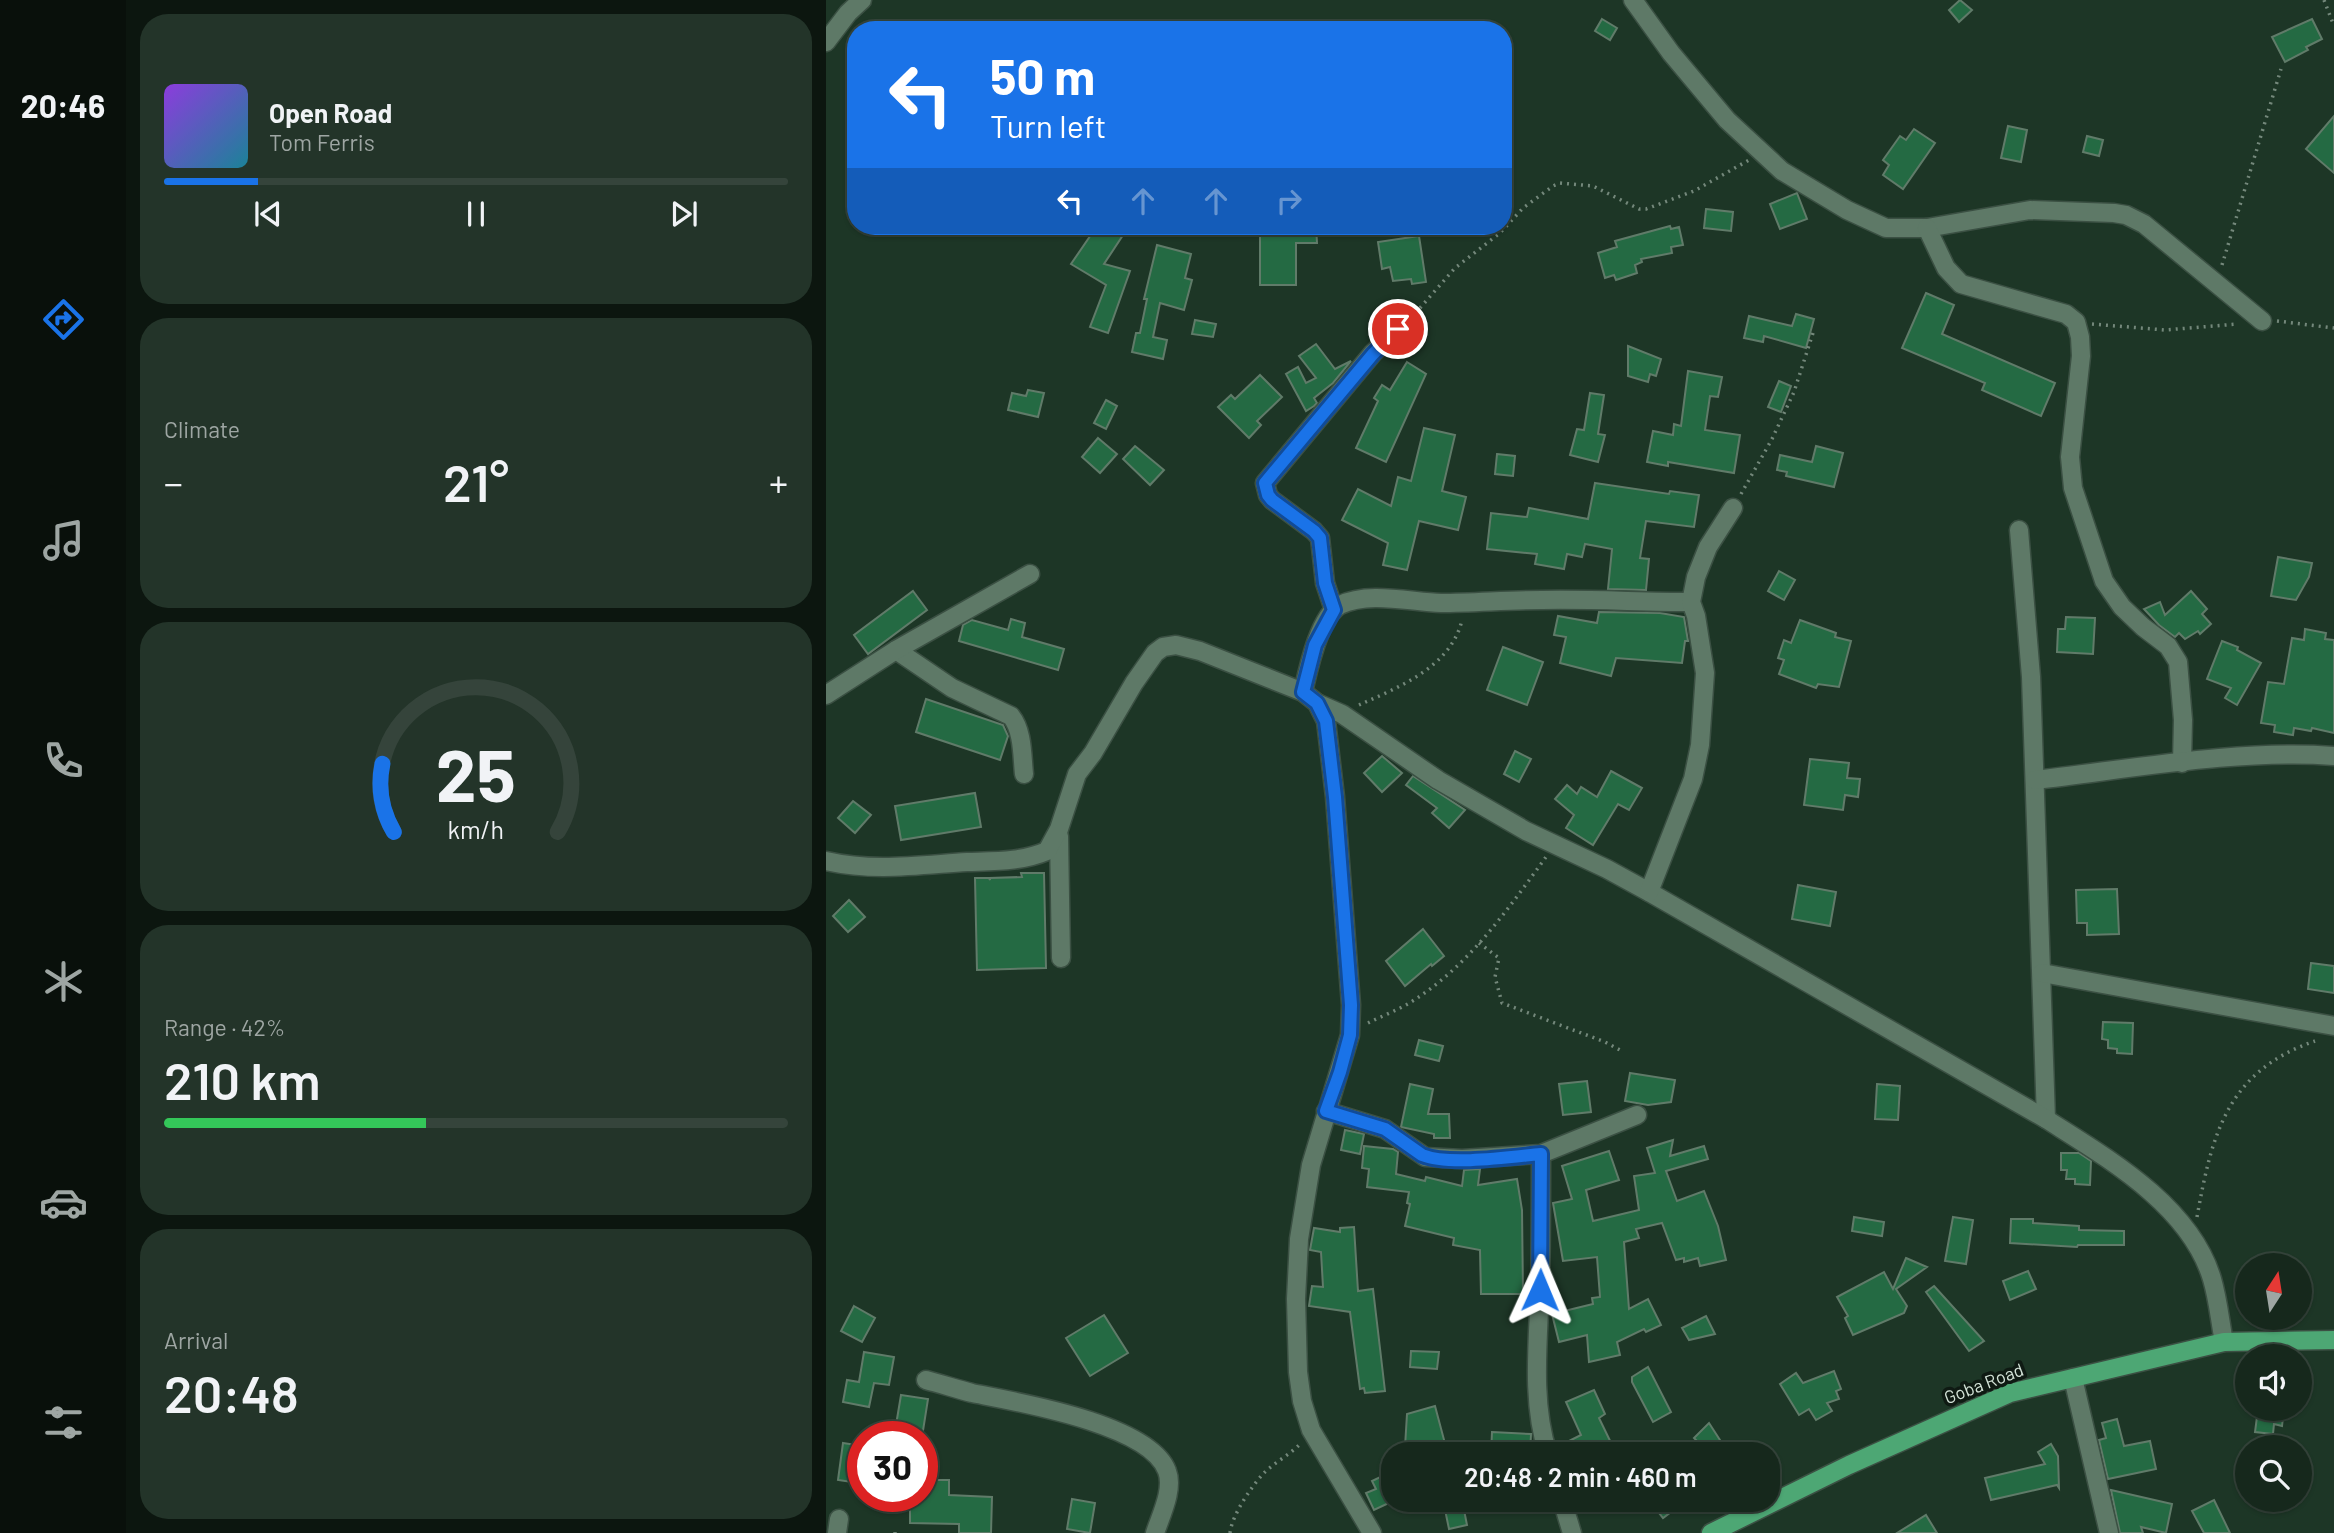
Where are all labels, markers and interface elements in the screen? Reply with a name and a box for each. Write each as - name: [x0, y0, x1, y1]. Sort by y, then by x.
- text: 50 m: [990, 46, 1095, 105]
- icon: left: [875, 49, 966, 140]
- text: 20:46: [21, 86, 105, 124]
- text: Open Road: [269, 97, 392, 128]
- text: Turn left: [990, 106, 1107, 144]
- text: Tom Ferris: [269, 128, 375, 156]
- icon: left: [1051, 182, 1089, 220]
- icon: ahead: [1124, 182, 1162, 220]
- icon: ahead: [1197, 182, 1235, 220]
- icon: right: [1270, 182, 1308, 220]
- icon: previous: [249, 195, 287, 233]
- icon: pause: [457, 195, 495, 233]
- icon: next: [665, 195, 703, 233]
- icon: directions: [39, 295, 88, 344]
- pin: [1368, 299, 1428, 359]
- icon: arrive: [1379, 310, 1417, 348]
- text: Climate: [164, 415, 240, 443]
- text: 21°: [443, 450, 509, 512]
- text: −: [164, 459, 183, 505]
- text: +: [769, 459, 788, 505]
- icon: music: [39, 516, 88, 565]
- text: 25: [436, 730, 516, 818]
- icon: phone: [39, 736, 88, 785]
- text: km/h: [448, 814, 504, 844]
- icon: climate: [39, 957, 88, 1006]
- text: Range · 42%: [164, 1013, 285, 1041]
- text: 210 km: [164, 1048, 321, 1110]
- icon: car: [39, 1178, 88, 1227]
- position arrow: [1503, 1253, 1577, 1327]
- north arrow: [2235, 1253, 2312, 1330]
- map controls: [2235, 1253, 2312, 1512]
- text: Arrival: [164, 1326, 228, 1354]
- button: sound: [2235, 1344, 2312, 1421]
- street label: Goba Road: [1941, 1358, 2026, 1408]
- text: 20:48: [164, 1361, 299, 1423]
- icon: filters: [39, 1398, 88, 1447]
- speed limit sign: 30: [847, 1421, 938, 1512]
- button: search: [2235, 1435, 2312, 1512]
- text: 20:48 · 2 min · 460 m: [1464, 1461, 1697, 1492]

